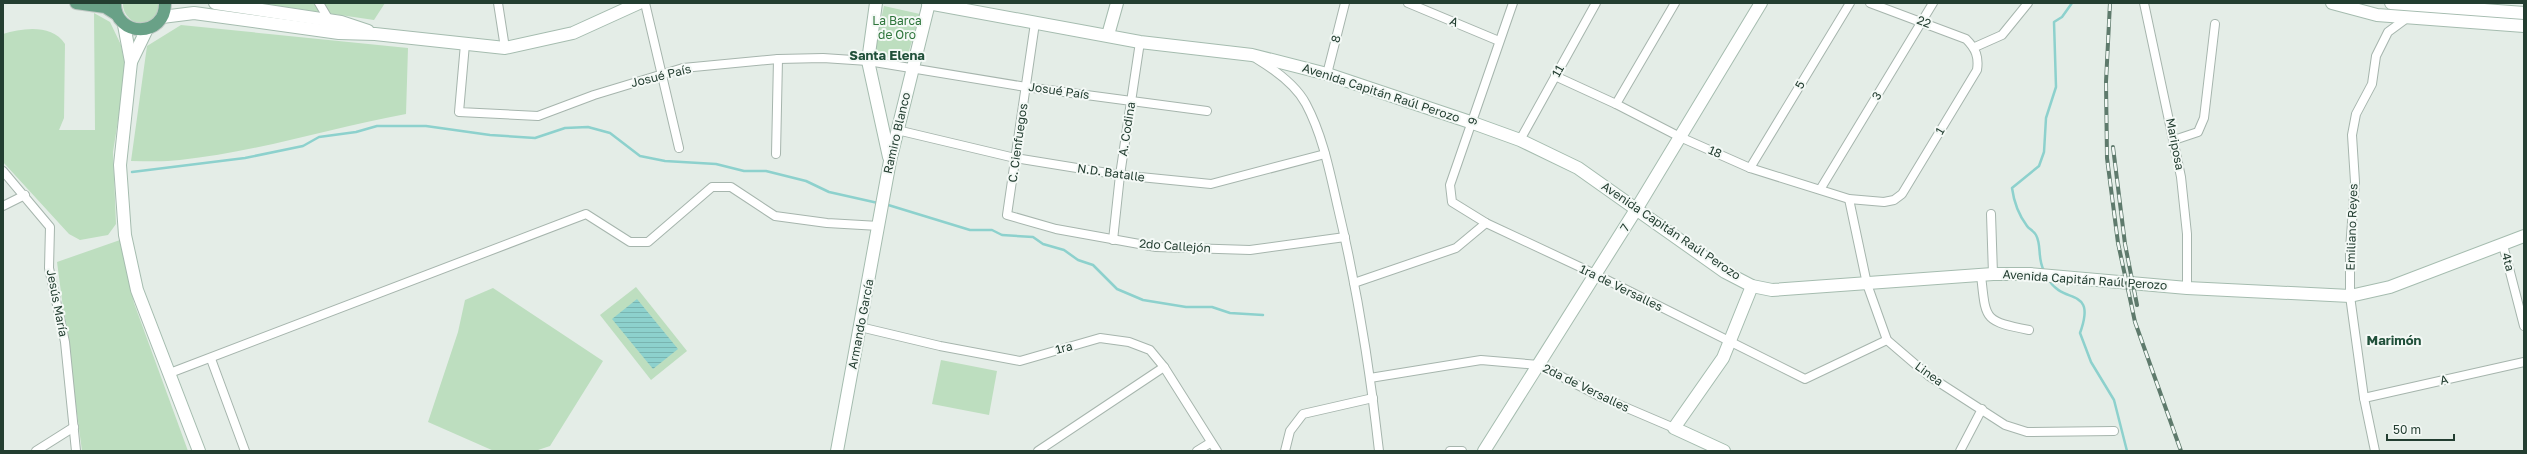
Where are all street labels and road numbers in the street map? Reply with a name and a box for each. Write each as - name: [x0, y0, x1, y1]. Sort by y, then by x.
- street label: 22: [1915, 12, 1933, 31]
- street label: A: [1448, 13, 1461, 30]
- street label: 8: [1327, 34, 1344, 44]
- street label: Avenida Capitán Raúl Perozo: [1301, 60, 1462, 125]
- street label: Josué País: [629, 61, 693, 90]
- street label: 11: [1548, 62, 1567, 79]
- street label: 5: [1791, 78, 1808, 92]
- street label: Josué País: [1028, 79, 1091, 102]
- street label: 3: [1868, 89, 1885, 103]
- street label: Ramiro Blanco: [880, 91, 913, 175]
- street label: A. Codina: [1115, 101, 1138, 157]
- street label: C. Cienfuegos: [1005, 102, 1030, 183]
- street label: 9: [1464, 115, 1481, 127]
- street label: Mariposa: [2163, 117, 2188, 171]
- street label: 1: [1932, 124, 1948, 137]
- street label: 18: [1706, 142, 1724, 161]
- street label: N.D. Batalle: [1076, 160, 1146, 185]
- street label: Avenida Capitán Raúl Perozo: [1599, 178, 1744, 283]
- street label: Emiliano Reyes: [2342, 183, 2361, 271]
- street label: 7: [1617, 221, 1633, 234]
- street label: 2do Callejón: [1139, 236, 1211, 255]
- street label: 4ta: [2499, 251, 2518, 273]
- street label: 1ra de Versalles: [1577, 261, 1665, 314]
- street label: Avenida Capitán Raúl Perozo: [2002, 266, 2168, 293]
- street label: Jesús María: [44, 268, 71, 338]
- street label: Armando García: [844, 278, 877, 370]
- street label: 1ra: [1054, 338, 1074, 357]
- street label: Linea: [1912, 358, 1946, 389]
- street label: 2da de Versalles: [1540, 360, 1632, 415]
- street label: A: [2438, 371, 2449, 388]

